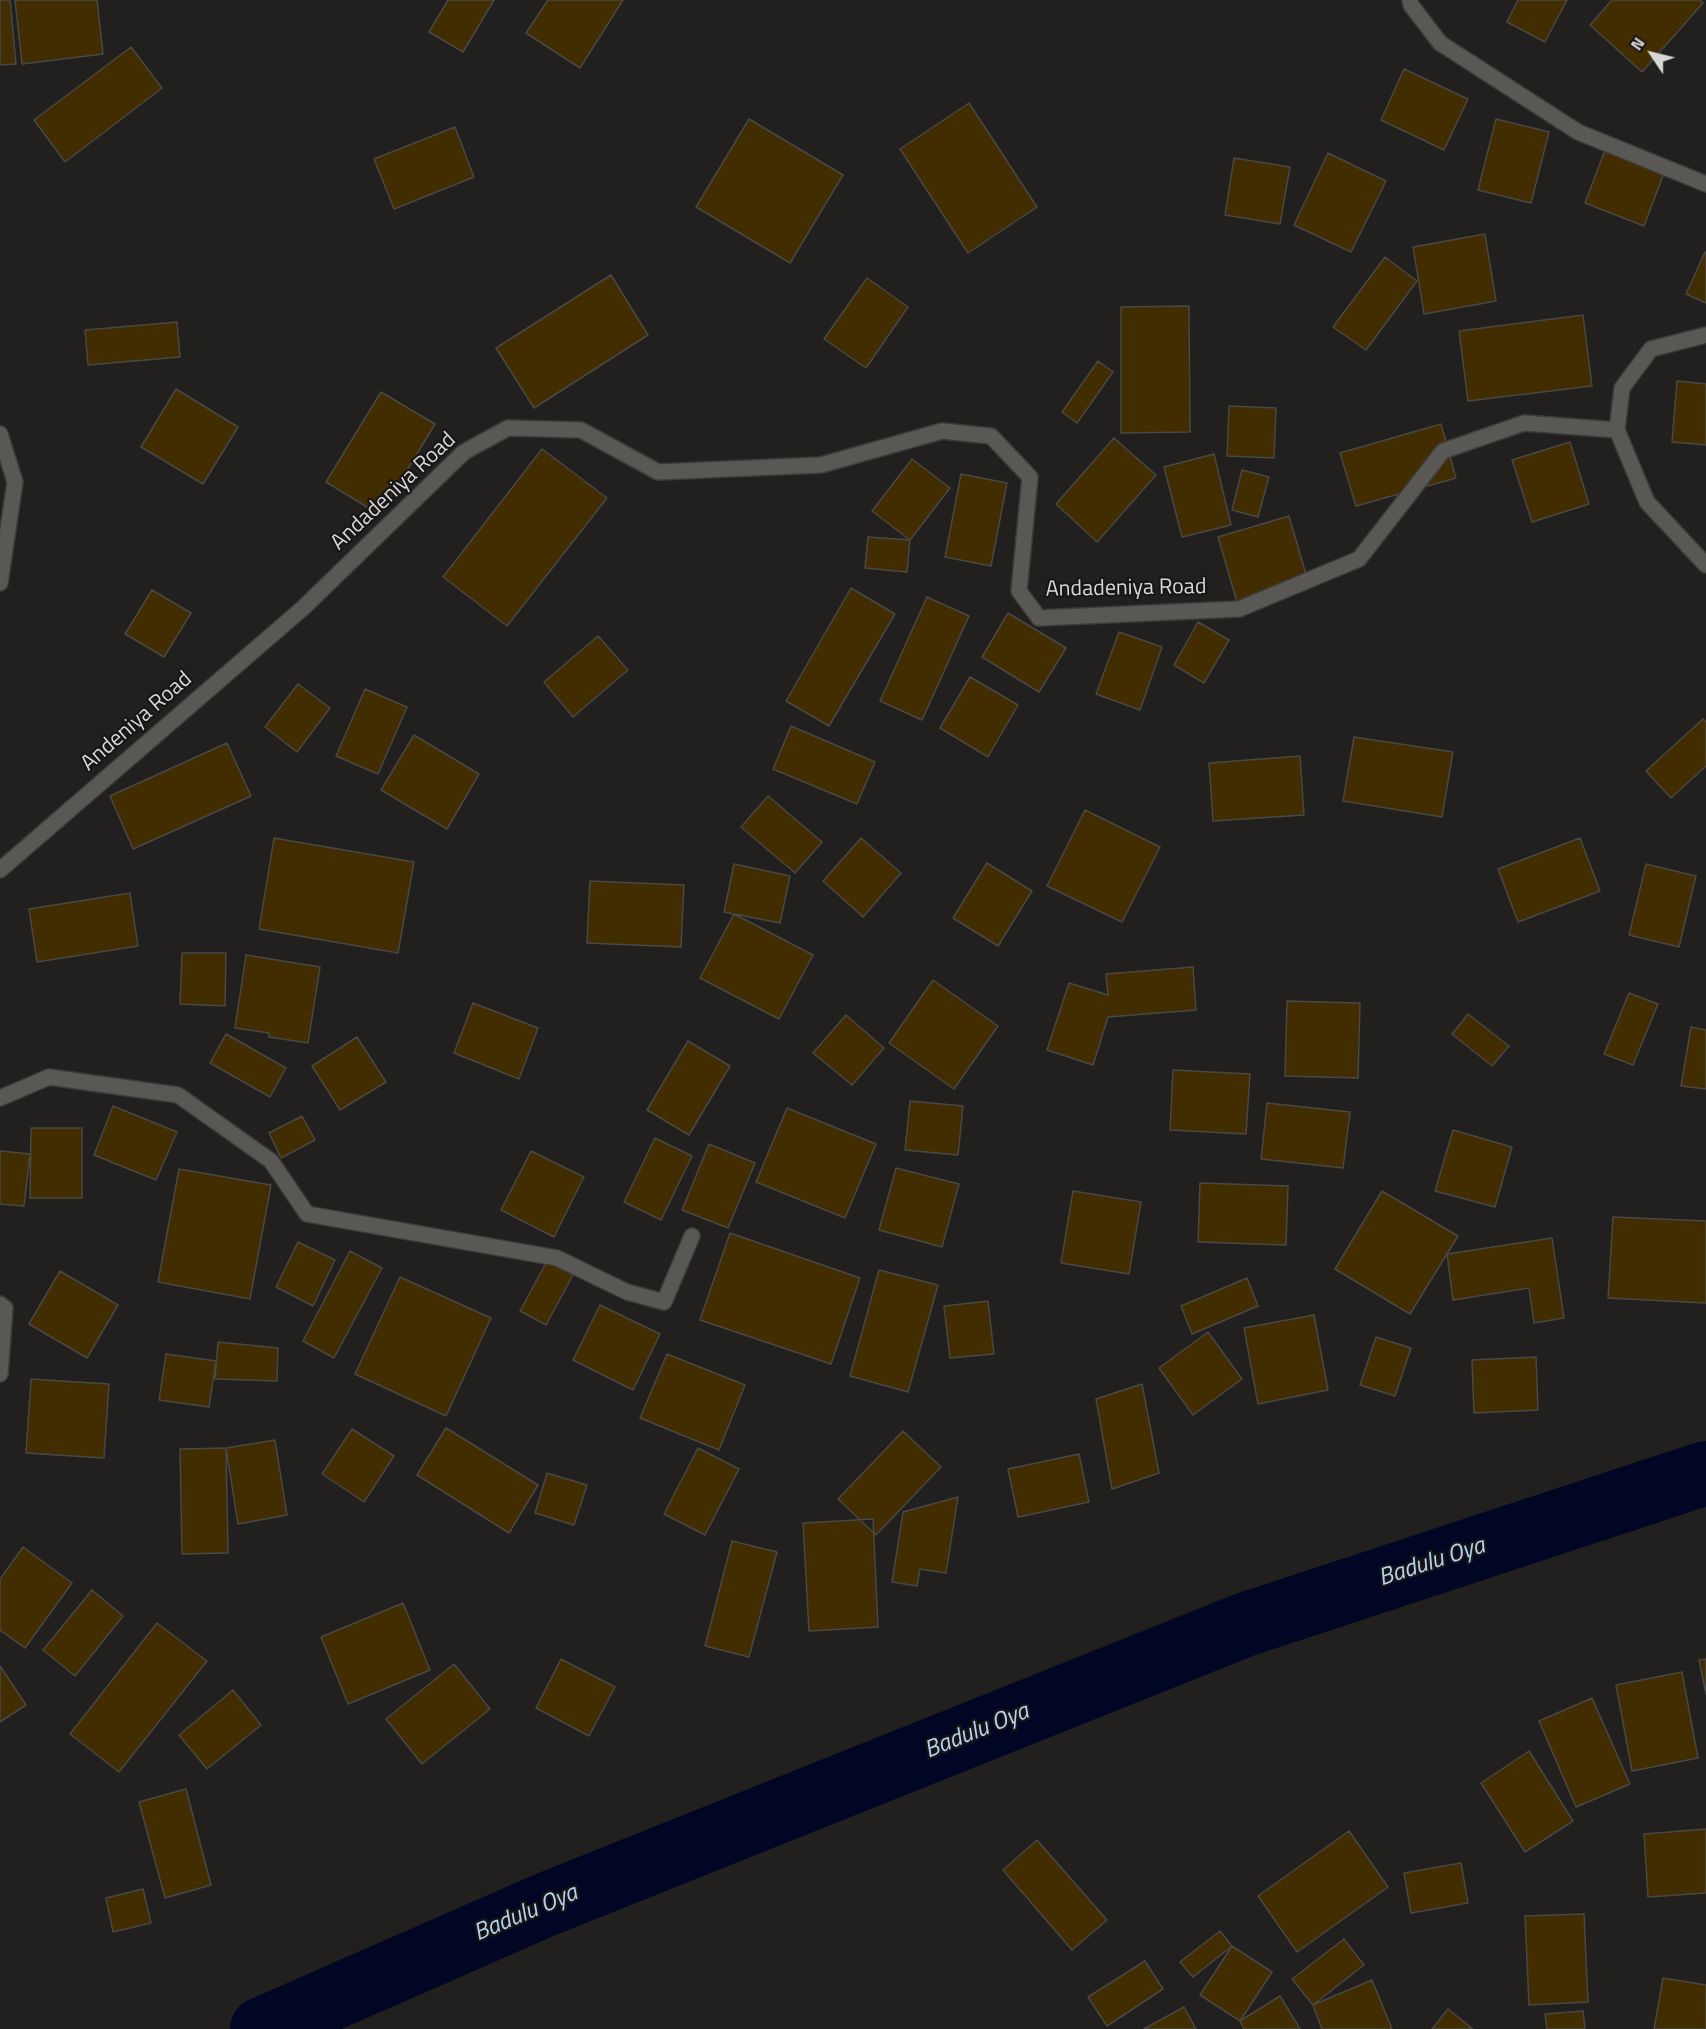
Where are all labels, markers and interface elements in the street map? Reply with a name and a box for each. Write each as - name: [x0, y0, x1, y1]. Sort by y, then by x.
- north arrow: [1622, 24, 1682, 84]
- text: N: [1624, 32, 1650, 55]
- street label: Andadeniya Road: [326, 427, 462, 557]
- street label: Andadeniya Road: [1045, 574, 1207, 604]
- street label: Andeniya Road: [76, 667, 198, 777]
- water label: Badulu Oya: [1375, 1532, 1489, 1594]
- water label: Badulu Oya: [921, 1698, 1033, 1766]
- water label: Badulu Oya: [470, 1879, 582, 1949]

